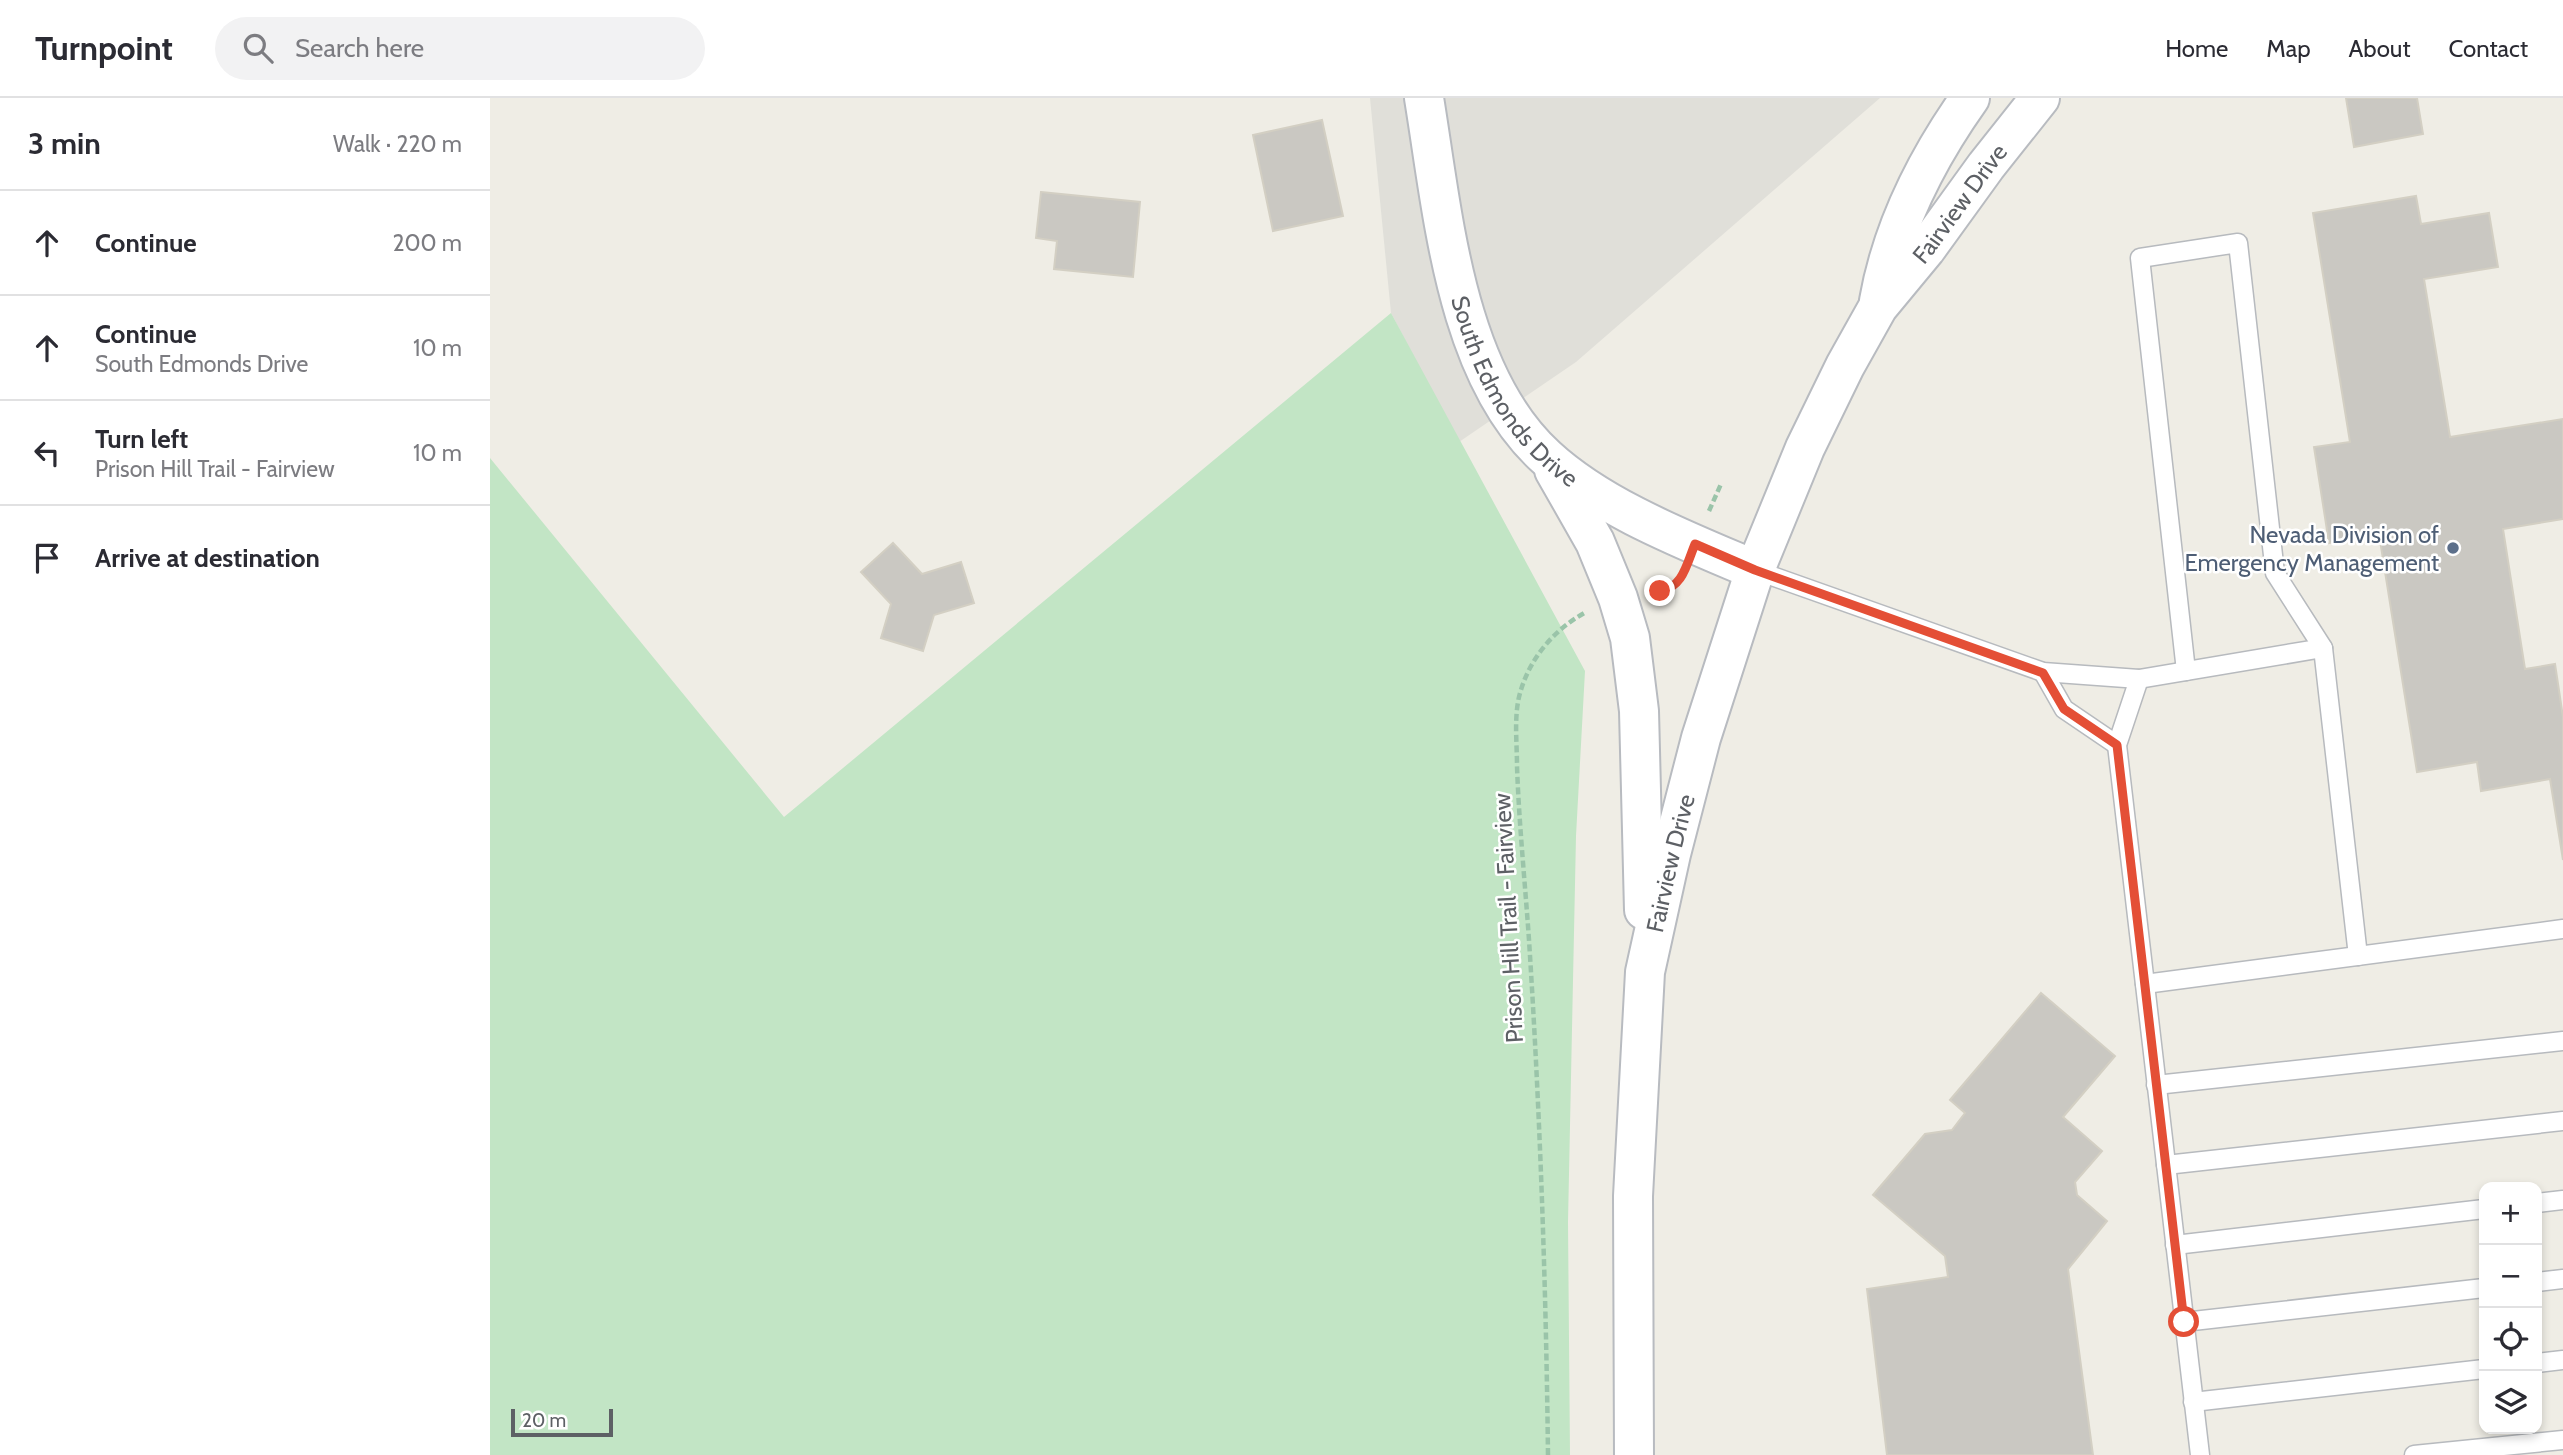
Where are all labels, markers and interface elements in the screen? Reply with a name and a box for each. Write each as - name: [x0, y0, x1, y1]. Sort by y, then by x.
- search box: [215, 17, 705, 80]
- text: Turnpoint: [35, 28, 173, 68]
- icon: search: [239, 29, 277, 67]
- text: Search here: [295, 32, 424, 64]
- text: Home: [2165, 34, 2228, 63]
- text: Map: [2266, 34, 2311, 63]
- text: About: [2349, 34, 2411, 63]
- text: Contact: [2449, 34, 2528, 63]
- text: 3 min: [28, 125, 101, 162]
- text: Walk · 220 m: [333, 130, 462, 158]
- street label: Fairview Drive: [1906, 138, 2013, 269]
- icon: ahead: [28, 224, 66, 262]
- text: Continue: [95, 227, 197, 259]
- text: 200 m: [392, 229, 462, 257]
- street label: South Edmonds Drive: [1446, 292, 1584, 493]
- text: Continue: [95, 318, 197, 350]
- icon: ahead: [28, 329, 66, 367]
- text: 10 m: [413, 334, 462, 362]
- text: South Edmonds Drive: [95, 350, 308, 378]
- text: Turn left: [95, 423, 188, 455]
- icon: left: [28, 434, 66, 472]
- text: 10 m: [413, 439, 462, 467]
- text: Prison Hill Trail - Fairview: [95, 455, 335, 483]
- place label: Nevada Division of Emergency Management: [2184, 520, 2439, 577]
- icon: arrive: [28, 539, 66, 577]
- marker: Nevada Division of Emergency Management: [2445, 540, 2461, 556]
- text: Arrive at destination: [95, 542, 320, 574]
- route end: [1644, 575, 1675, 606]
- street label: Fairview Drive: [1640, 791, 1700, 935]
- street label: Prison Hill Trail - Fairview: [1487, 792, 1529, 1044]
- map controls: [2479, 1182, 2542, 1434]
- button: +: [2479, 1182, 2542, 1245]
- button: −: [2479, 1245, 2542, 1308]
- route start: [2168, 1306, 2199, 1337]
- button: locate: [2479, 1308, 2542, 1371]
- button: layers: [2479, 1371, 2542, 1434]
- scale bar: [511, 1406, 612, 1438]
- text: 20 m: [522, 1409, 566, 1432]

